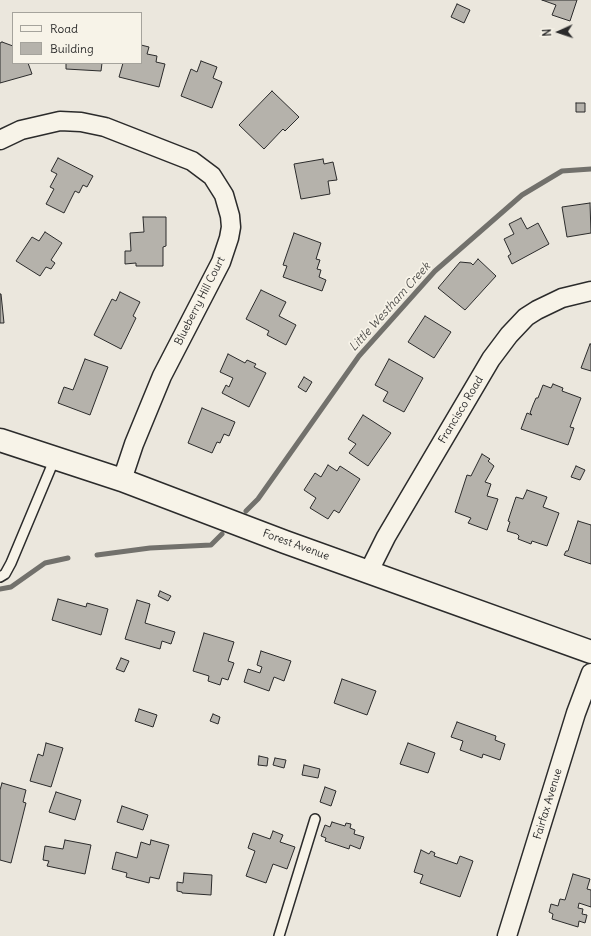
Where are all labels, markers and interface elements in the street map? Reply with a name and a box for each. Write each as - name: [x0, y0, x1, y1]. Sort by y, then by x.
- legend: [12, 12, 142, 64]
- north arrow: [539, 12, 579, 52]
- text: Road: [50, 21, 78, 36]
- text: N: [540, 28, 554, 37]
- text: Building: [50, 41, 94, 56]
- street label: Blueberry Hill Court: [172, 255, 228, 347]
- water label: Little Westham Creek: [346, 260, 434, 354]
- street label: Francisco Road: [436, 374, 486, 446]
- street label: Forest Avenue: [261, 527, 331, 563]
- street label: Fairfax Avenue: [531, 767, 565, 841]

